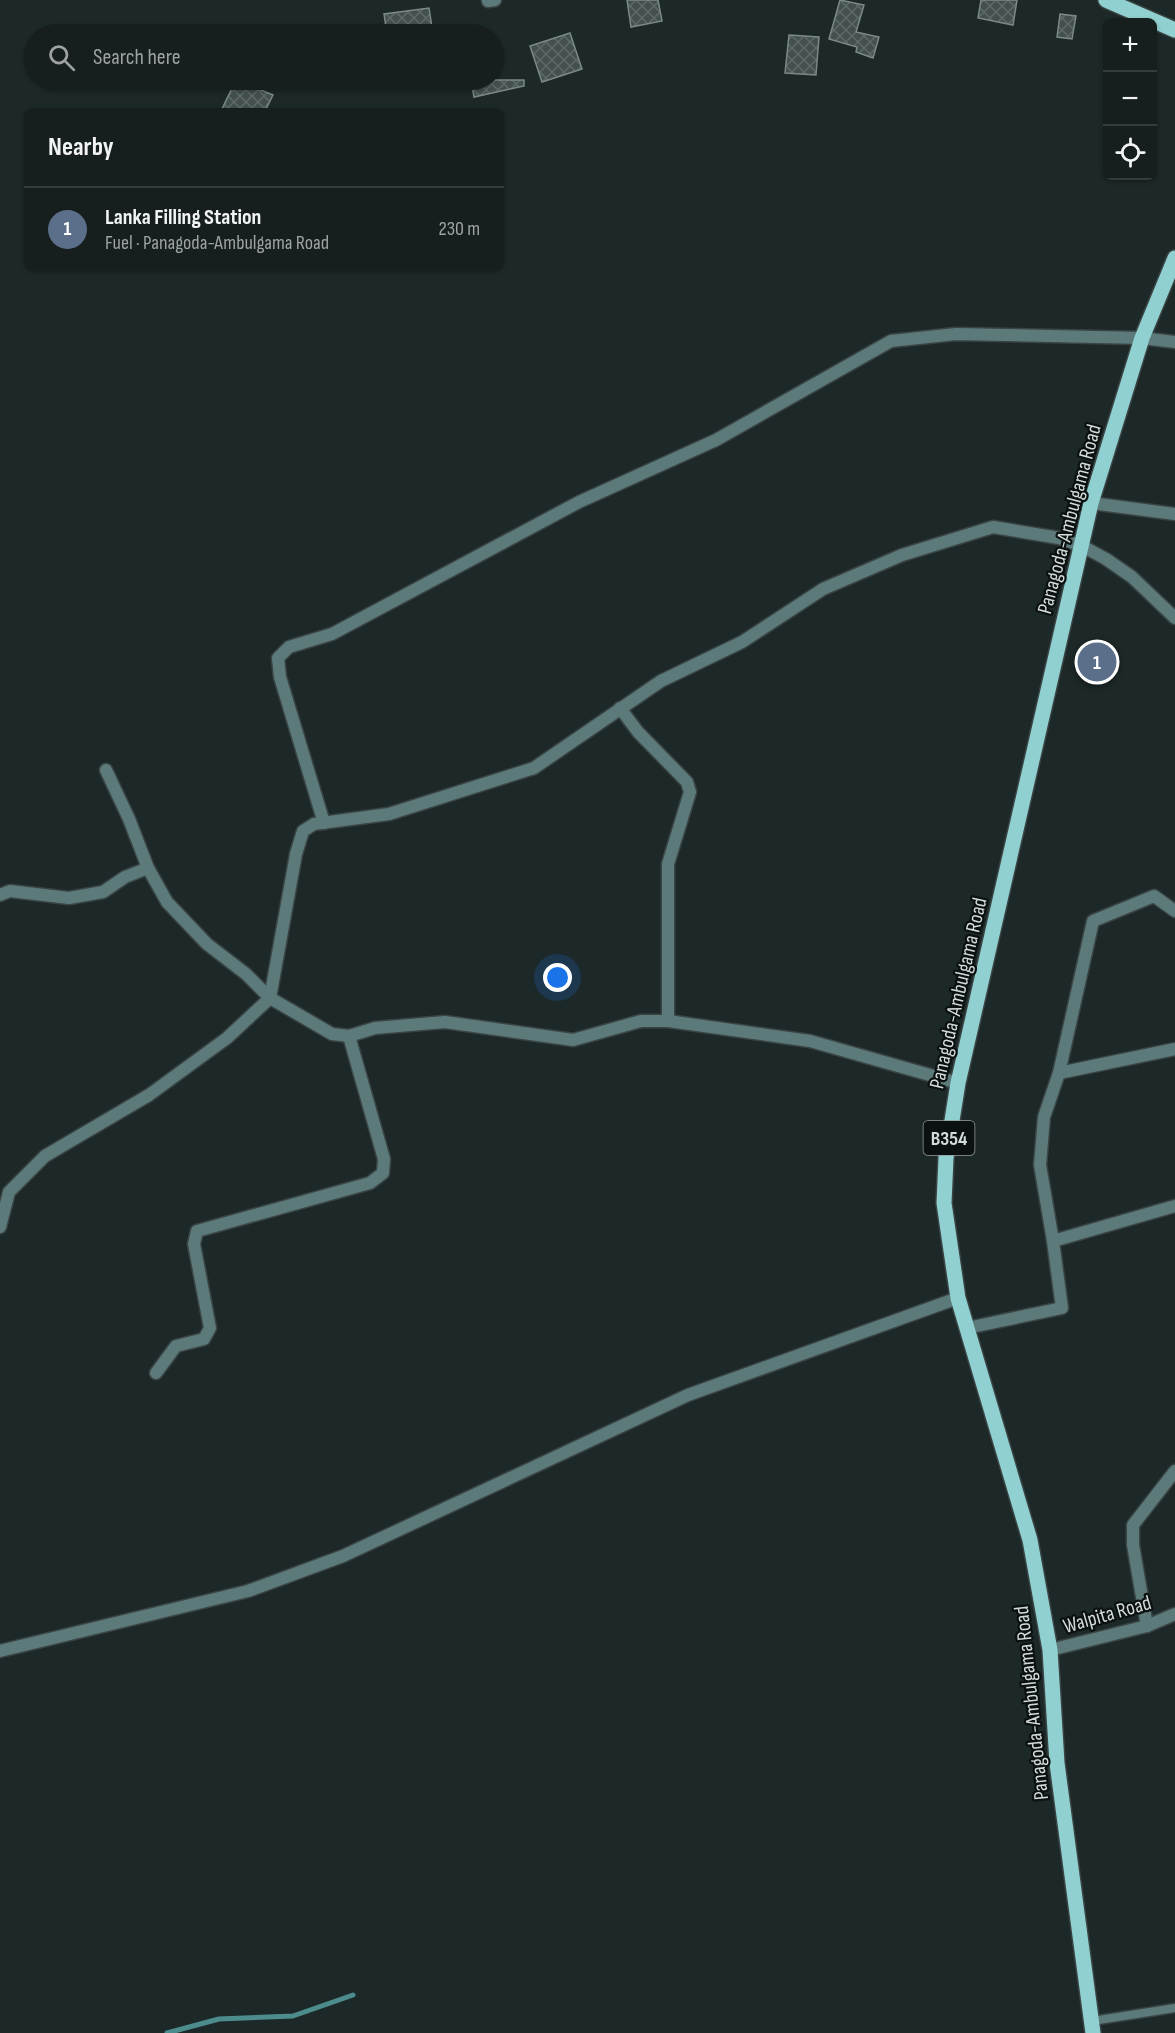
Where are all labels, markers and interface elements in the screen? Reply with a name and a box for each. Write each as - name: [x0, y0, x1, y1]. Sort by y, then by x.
- map controls: [1103, 18, 1157, 180]
- button: +: [1103, 18, 1157, 72]
- search box: [24, 24, 504, 90]
- icon: search: [45, 41, 78, 74]
- text: Search here: [93, 44, 180, 71]
- button: −: [1103, 72, 1157, 126]
- button: locate: [1103, 126, 1157, 180]
- text: Nearby: [48, 132, 114, 163]
- text: Lanka Filling Station: [105, 204, 261, 231]
- text: 1: [64, 217, 71, 241]
- text: 230 m: [438, 217, 480, 241]
- text: Fuel · Panagoda-Ambulgama Road: [105, 231, 329, 255]
- street label: Panagoda-Ambulgama Road: [1032, 422, 1107, 617]
- pin: 1: [1078, 640, 1116, 684]
- street label: Panagoda-Ambulgama Road: [924, 895, 993, 1091]
- your location: [543, 963, 572, 992]
- road number: B354: [924, 1121, 974, 1155]
- street label: Walpita Road: [1060, 1590, 1154, 1639]
- street label: Panagoda-Ambulgama Road: [1009, 1605, 1054, 1801]

